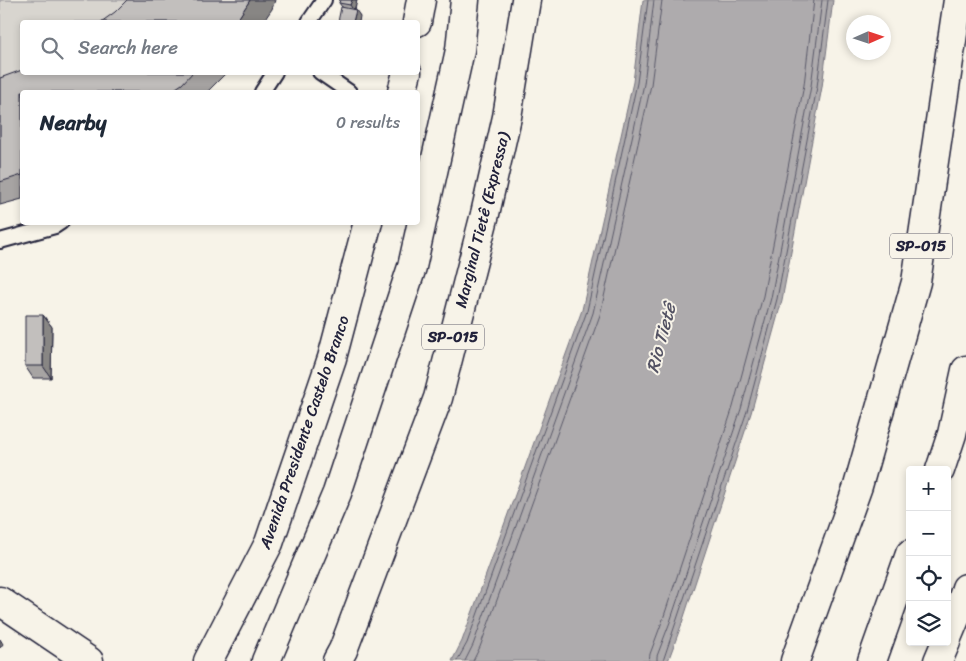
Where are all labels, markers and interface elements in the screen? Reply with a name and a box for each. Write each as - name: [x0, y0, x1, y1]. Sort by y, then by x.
- north arrow: [846, 15, 891, 60]
- search box: [20, 20, 420, 75]
- text: Search here: [78, 31, 178, 64]
- icon: search: [38, 34, 66, 62]
- text: Nearby: [40, 104, 106, 142]
- text: 0 results: [336, 108, 400, 137]
- street label: Marginal Tietê (Expressa): [446, 128, 518, 311]
- road number: SP-015: [890, 234, 952, 258]
- water label: Rio Tietê: [636, 297, 686, 376]
- street label: Avenida Presidente Castelo Branco: [250, 311, 358, 554]
- road number: SP-015: [422, 324, 484, 350]
- map controls: [906, 466, 951, 646]
- button: +: [906, 466, 951, 511]
- button: −: [906, 511, 951, 556]
- button: locate: [906, 556, 951, 601]
- button: layers: [906, 601, 951, 646]

